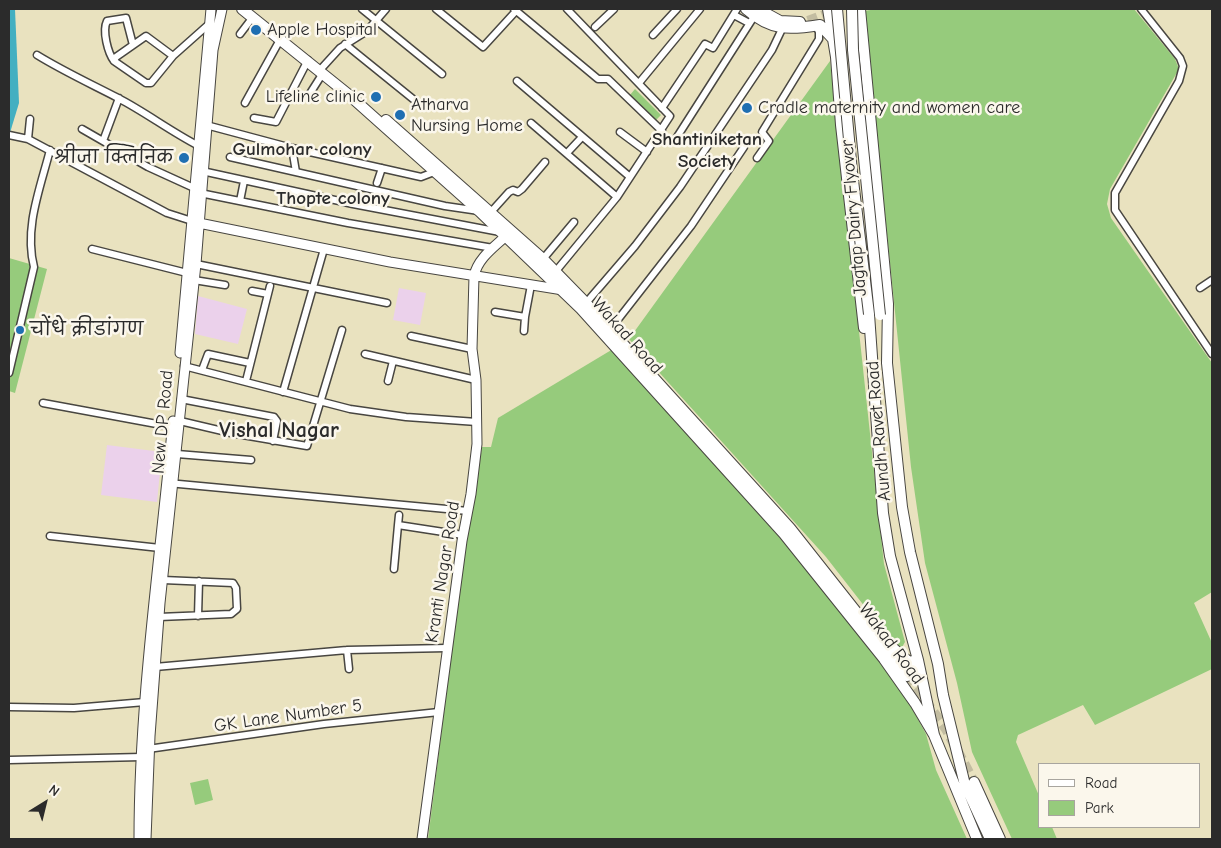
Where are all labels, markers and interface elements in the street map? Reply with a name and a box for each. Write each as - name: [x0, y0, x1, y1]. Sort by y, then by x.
- place label: Apple Hospital: [267, 19, 377, 41]
- marker: Apple Hospital: [249, 23, 263, 37]
- place label: Lifeline clinic: [266, 86, 365, 108]
- marker: Lifeline clinic: [369, 90, 383, 104]
- place label: Atharva Nursing Home: [411, 94, 523, 136]
- place label: Cradle maternity and women care: [758, 97, 1020, 119]
- marker: Cradle maternity and women care: [740, 101, 754, 115]
- marker: Atharva Nursing Home: [393, 108, 407, 122]
- district label: Shantiniketan Society: [652, 129, 762, 173]
- district label: Gulmohar colony: [233, 139, 371, 161]
- street label: Jagtap Dairy Flyover: [836, 139, 872, 297]
- place label: श्रीजा क्लिनिक: [54, 147, 173, 169]
- marker: श्रीजा क्लिनिक: [177, 151, 191, 165]
- district label: Thopte colony: [276, 188, 390, 210]
- street label: Wakad Road: [587, 293, 667, 379]
- place label: चोंधे क्रीडांगण: [30, 319, 143, 341]
- marker: चोंधे क्रीडांगण: [14, 324, 26, 336]
- street label: Aundh Ravet Road: [862, 360, 896, 502]
- street label: New DP Road: [148, 369, 178, 475]
- district label: Vishal Nagar: [219, 418, 339, 444]
- street label: Kranti Nagar Road: [421, 500, 465, 644]
- street label: Wakad Road: [854, 599, 928, 689]
- street label: GK Lane Number 5: [213, 695, 363, 737]
- legend: [1038, 763, 1201, 828]
- text: Road: [1085, 774, 1117, 792]
- north arrow: [20, 778, 70, 828]
- text: N: [45, 781, 63, 800]
- text: Park: [1085, 799, 1114, 817]

